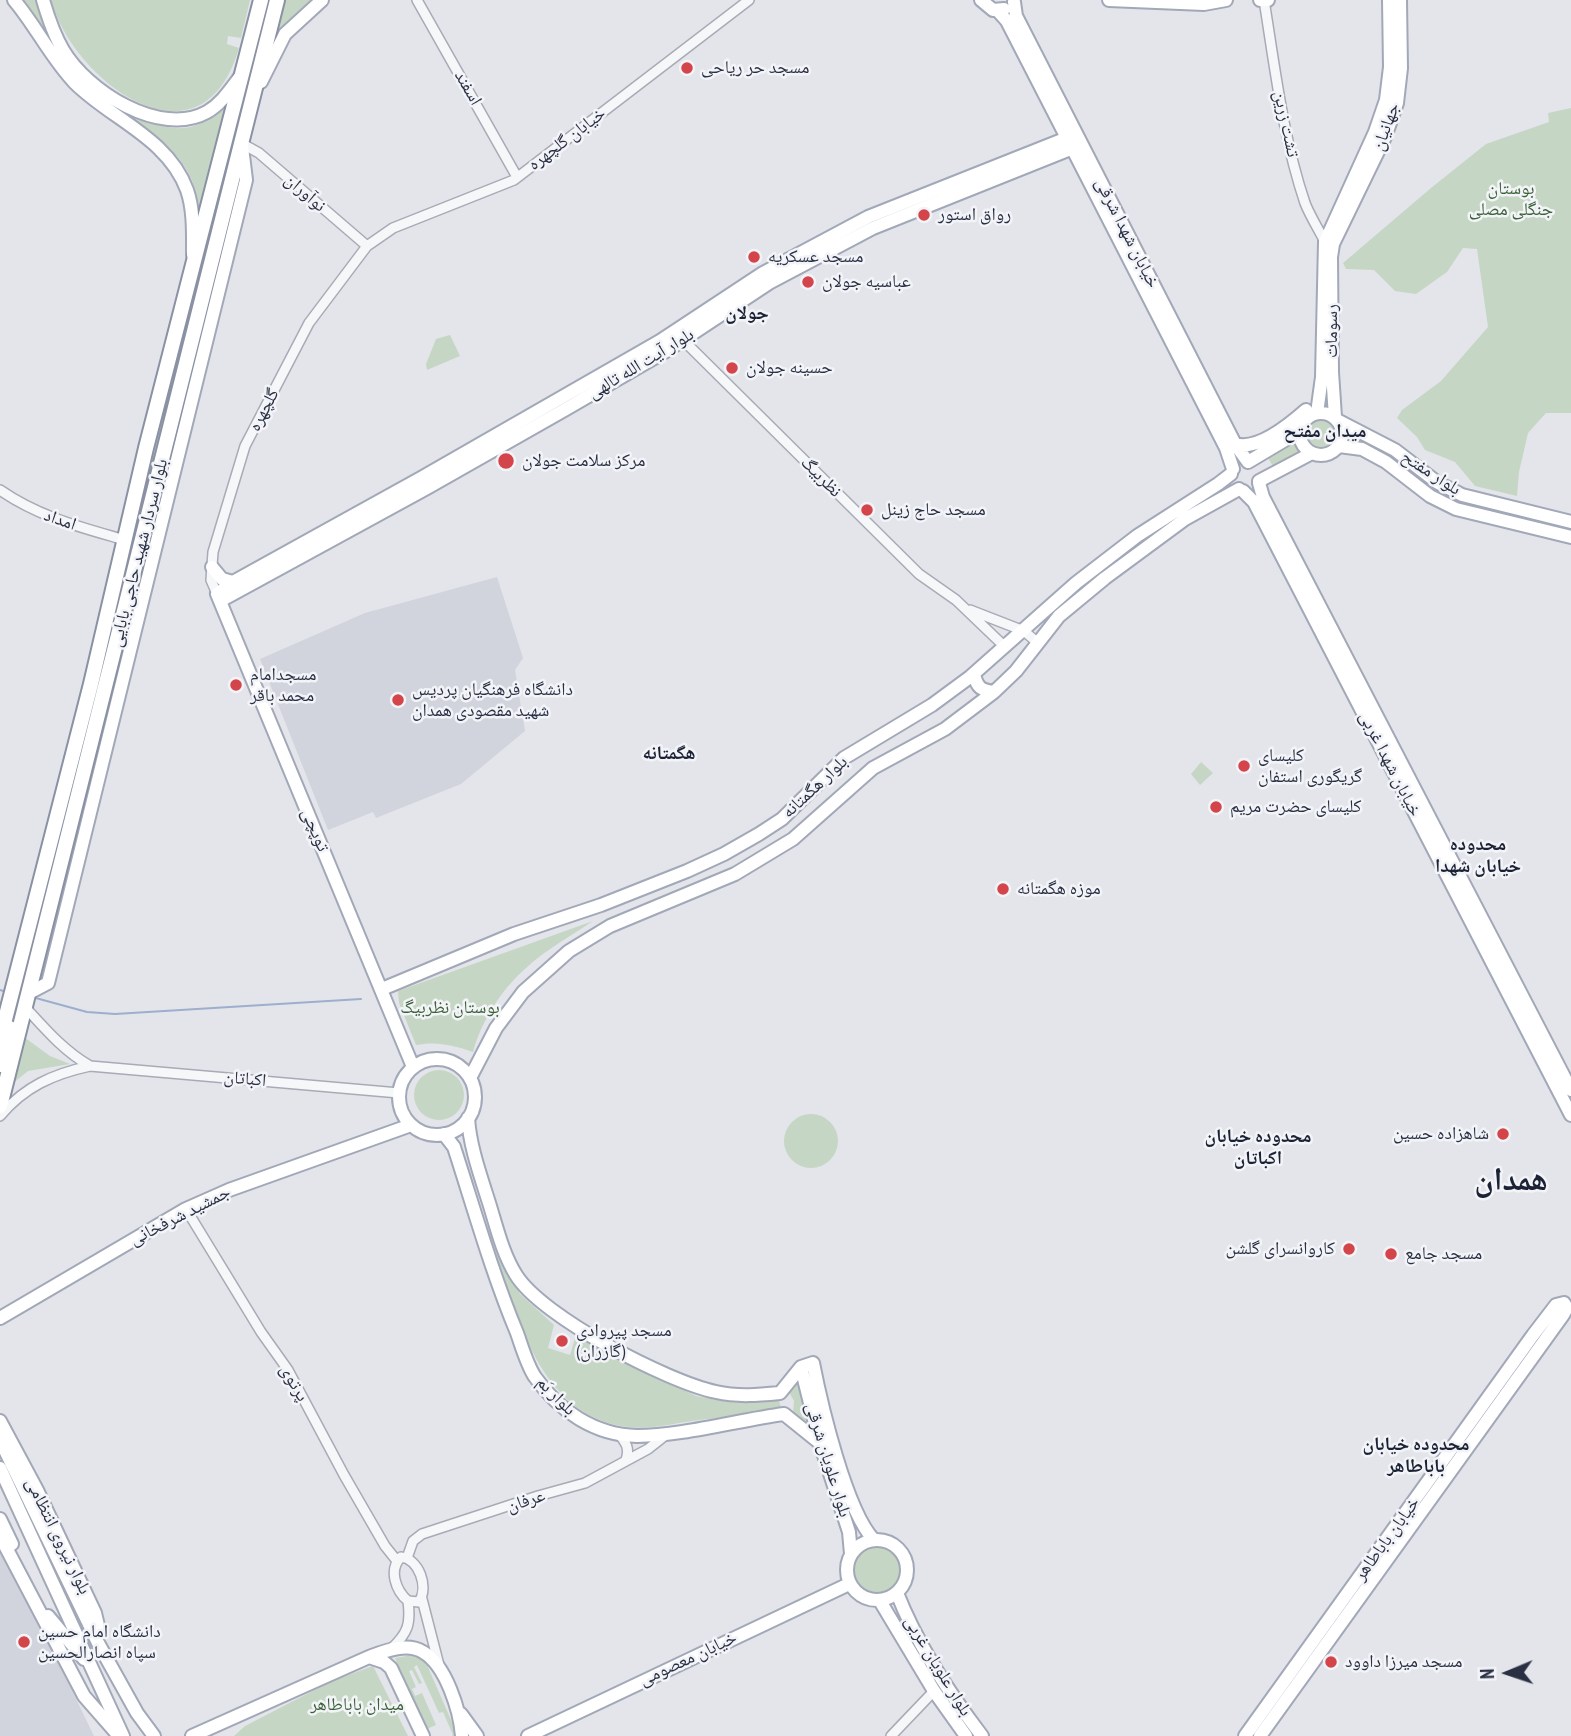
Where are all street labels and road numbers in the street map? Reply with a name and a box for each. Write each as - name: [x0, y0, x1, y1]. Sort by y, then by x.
- street label: اسفند: [449, 67, 487, 109]
- street label: تشت زرین: [1268, 89, 1304, 159]
- street label: جهانیان: [1367, 100, 1405, 154]
- street label: خیابان گلچهره: [524, 103, 610, 175]
- street label: نوآوران: [280, 169, 330, 217]
- street label: خیابان شهدا شرقی: [1090, 174, 1164, 292]
- street label: رسومات: [1321, 304, 1343, 358]
- street label: بلوار آیت الله تالهی: [584, 324, 698, 404]
- street label: گلچهره: [244, 385, 284, 435]
- street label: بلوار مفتح: [1397, 446, 1465, 500]
- street label: نظربیگ: [796, 452, 846, 502]
- street label: بلوار سردار شهید حاجی بابایی: [105, 457, 173, 649]
- street label: امداد: [41, 504, 79, 536]
- street label: خیابان شهدا غربی: [1354, 708, 1426, 820]
- street label: بلوار هگمتانه: [778, 751, 852, 823]
- street label: توپچی: [296, 805, 334, 855]
- street label: اکباتان: [223, 1066, 267, 1092]
- street label: جمشید شرفخانی: [126, 1181, 234, 1251]
- street label: پرتوی: [275, 1361, 313, 1405]
- street label: بلوار بَم: [532, 1372, 580, 1420]
- street label: بلوار علویان شرقی: [800, 1400, 856, 1520]
- street label: بلوار نیروی انتظامی: [20, 1474, 96, 1598]
- street label: عرفان: [504, 1485, 548, 1517]
- street label: خیابان باباطاهر: [1349, 1493, 1425, 1585]
- street label: بلوار علویان غربی: [900, 1612, 976, 1720]
- street label: خیابان معصومی: [636, 1627, 740, 1691]

